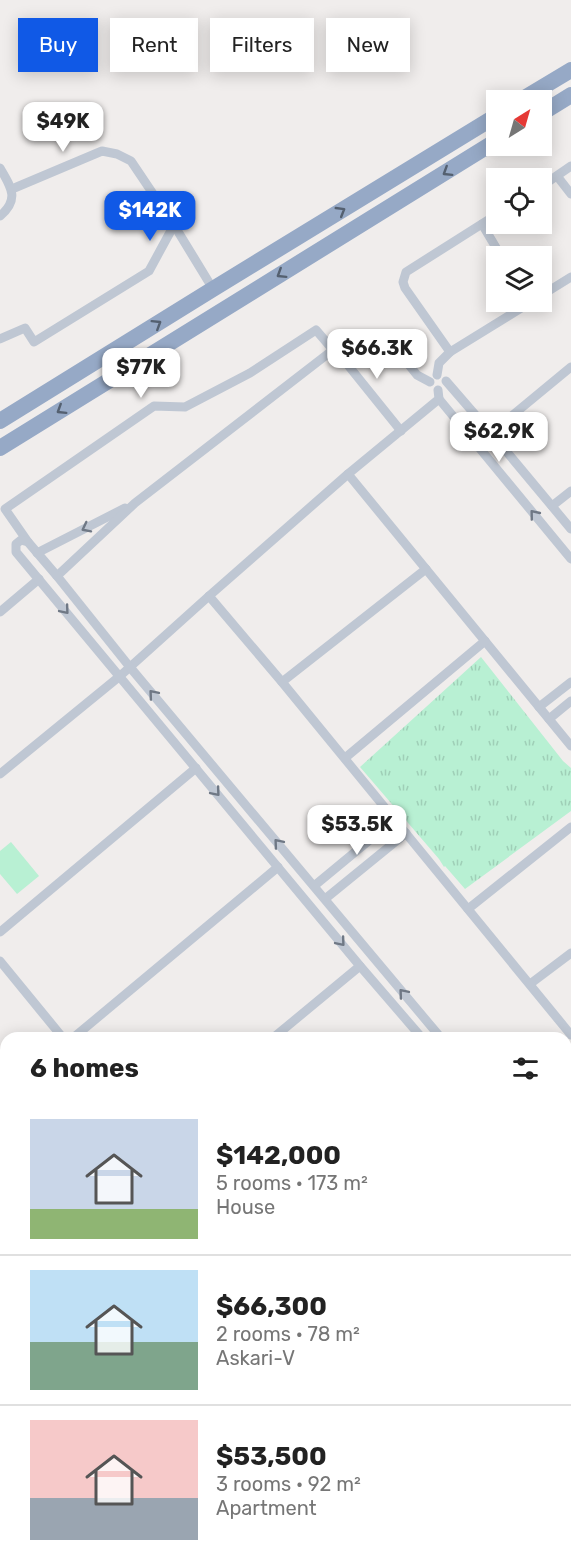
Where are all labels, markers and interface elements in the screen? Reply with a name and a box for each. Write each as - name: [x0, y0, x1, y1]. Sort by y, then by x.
- chip: Buy: [18, 18, 98, 72]
- chip: Rent: [110, 18, 198, 72]
- chip: Filters: [210, 18, 314, 72]
- chip: New: [326, 18, 410, 72]
- north arrow: [486, 90, 552, 156]
- map controls: [486, 90, 552, 312]
- pin: $49K: [27, 102, 99, 153]
- text: $49K: [36, 109, 90, 133]
- one-way arrow: [443, 164, 453, 176]
- button: locate: [486, 168, 552, 234]
- pin: $142K: [108, 191, 192, 242]
- text: $142K: [118, 198, 182, 222]
- one-way arrow: [335, 206, 345, 218]
- button: layers: [486, 246, 552, 312]
- one-way arrow: [277, 267, 287, 279]
- one-way arrow: [150, 320, 161, 331]
- pin: $66.3K: [328, 329, 426, 380]
- text: $66.3K: [341, 336, 413, 360]
- pin: $77K: [105, 348, 177, 399]
- text: $77K: [116, 355, 166, 379]
- one-way arrow: [57, 402, 67, 414]
- pin: $62.9K: [450, 412, 548, 463]
- text: $62.9K: [464, 419, 534, 443]
- one-way arrow: [530, 509, 541, 520]
- one-way arrow: [81, 521, 92, 532]
- one-way arrow: [57, 603, 68, 614]
- one-way arrow: [149, 690, 160, 701]
- one-way arrow: [209, 785, 220, 796]
- pin: $53.5K: [308, 805, 406, 856]
- text: $53.5K: [321, 812, 393, 836]
- one-way arrow: [274, 839, 285, 850]
- one-way arrow: [333, 935, 344, 946]
- one-way arrow: [400, 989, 411, 1000]
- icon: filters: [509, 1052, 542, 1085]
- text: 6 homes: [30, 1053, 139, 1084]
- text: $142,000: [216, 1140, 341, 1171]
- icon: home: [78, 1143, 150, 1215]
- text: 5 rooms · 173 m²: [216, 1171, 368, 1195]
- text: House: [216, 1195, 275, 1219]
- text: $66,300: [216, 1291, 327, 1322]
- icon: home: [78, 1294, 150, 1366]
- text: 2 rooms · 78 m²: [216, 1322, 360, 1346]
- text: Askari-V: [216, 1346, 295, 1370]
- text: $53,500: [216, 1441, 327, 1472]
- icon: home: [78, 1444, 150, 1516]
- text: 3 rooms · 92 m²: [216, 1472, 361, 1496]
- text: Apartment: [216, 1496, 317, 1520]

